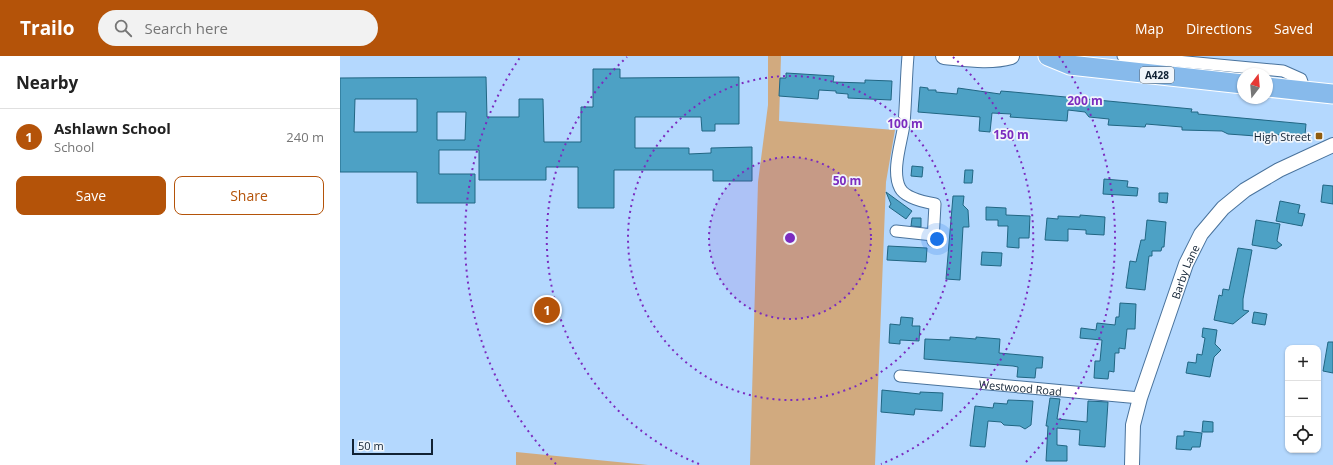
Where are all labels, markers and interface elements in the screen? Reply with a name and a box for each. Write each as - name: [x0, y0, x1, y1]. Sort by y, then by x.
- search box: [98, 10, 378, 46]
- text: Trailo: [20, 15, 74, 41]
- icon: search: [112, 17, 134, 39]
- text: Search here: [144, 18, 228, 38]
- text: Map: [1135, 19, 1164, 38]
- text: Directions: [1186, 19, 1252, 38]
- text: Saved: [1274, 19, 1313, 38]
- road number: A428: [1140, 67, 1174, 83]
- north arrow: [1237, 68, 1273, 104]
- text: Nearby: [16, 71, 78, 94]
- text: 200 m: [1067, 92, 1103, 109]
- text: 100 m: [887, 115, 923, 132]
- text: Ashlawn School: [54, 118, 171, 138]
- text: 150 m: [993, 126, 1029, 143]
- text: 1: [25, 128, 33, 146]
- text: 240 m: [286, 128, 324, 146]
- place label: High Street: [1254, 129, 1311, 144]
- marker: High Street: [1314, 131, 1324, 141]
- text: School: [54, 138, 94, 156]
- text: 50 m: [833, 172, 861, 189]
- button: Save: [16, 176, 166, 215]
- button: Share: [174, 176, 324, 215]
- your location: [927, 229, 947, 249]
- centre of rings: [783, 231, 797, 245]
- street label: Barby Lane: [1167, 242, 1202, 301]
- pin: 1: [534, 295, 560, 325]
- map controls: [1285, 345, 1321, 453]
- button: +: [1285, 345, 1321, 381]
- street label: Westwood Road: [978, 376, 1063, 398]
- button: −: [1285, 381, 1321, 417]
- button: locate: [1285, 417, 1321, 453]
- scale bar: [352, 437, 433, 456]
- text: 50 m: [358, 438, 384, 453]

